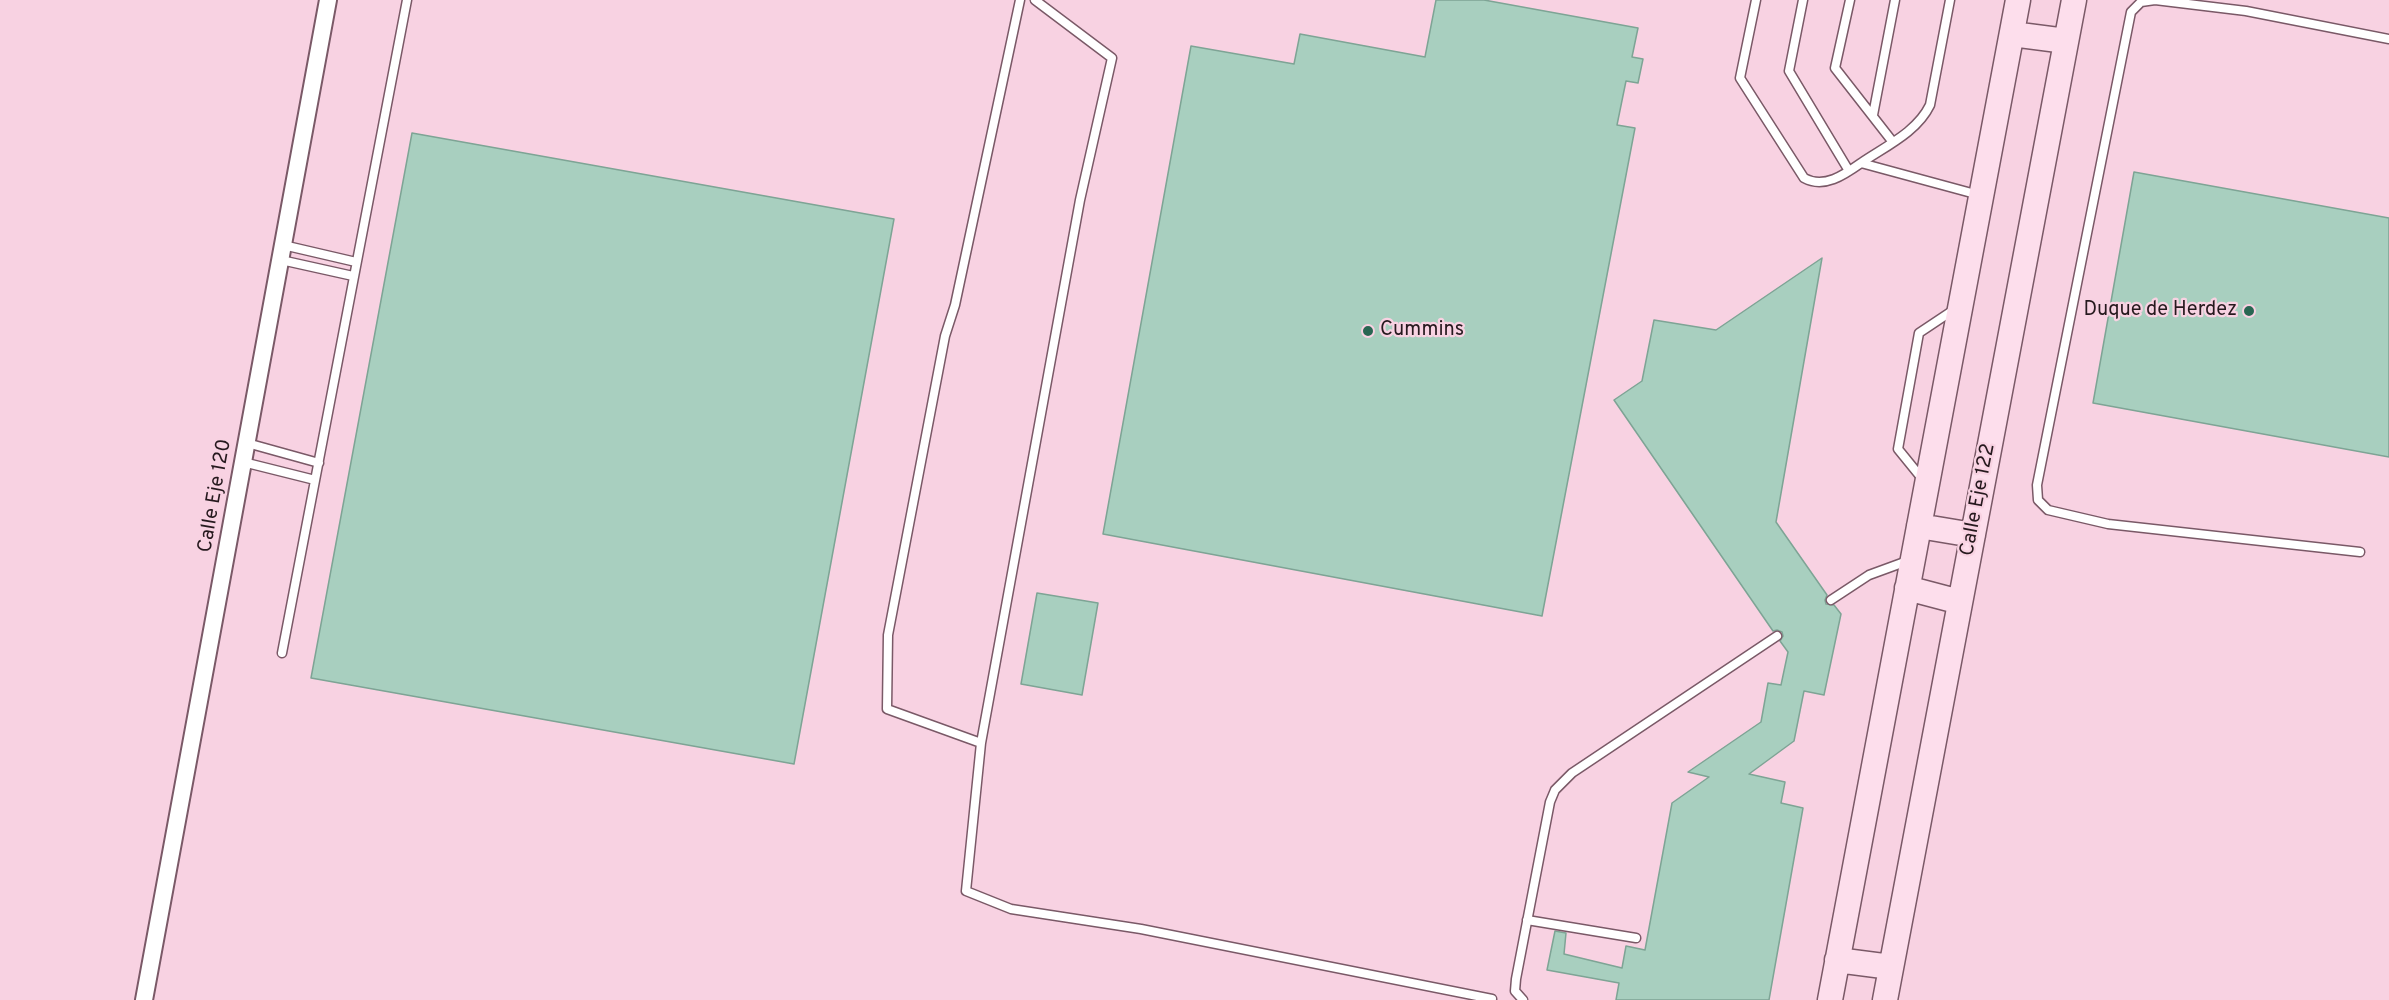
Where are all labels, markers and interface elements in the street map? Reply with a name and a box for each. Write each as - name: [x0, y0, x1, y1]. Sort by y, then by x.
- place label: Duque de Herdez: [2083, 299, 2237, 323]
- marker: Duque de Herdez: [2242, 304, 2256, 318]
- place label: Cummins: [1380, 319, 1464, 343]
- marker: Cummins: [1361, 324, 1375, 338]
- street label: Calle Eje 120: [194, 437, 238, 555]
- street label: Calle Eje 122: [1956, 442, 2002, 558]

